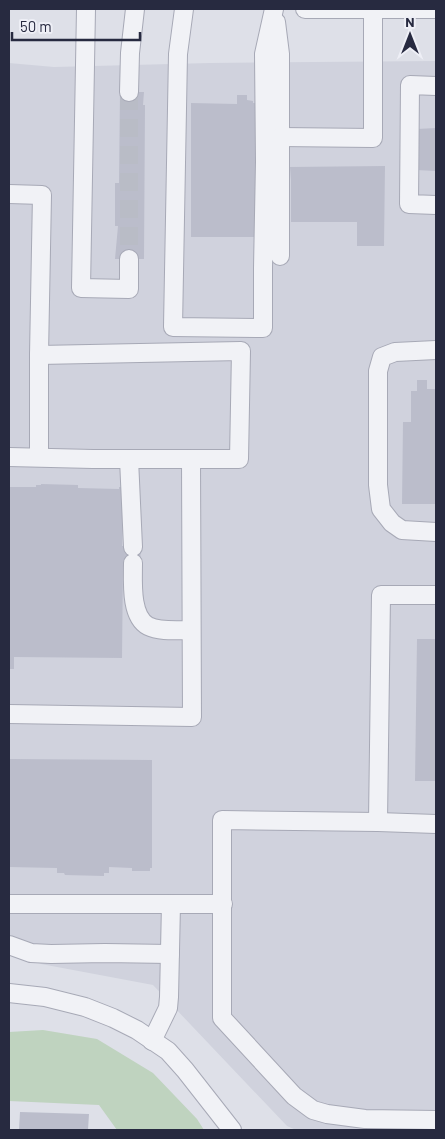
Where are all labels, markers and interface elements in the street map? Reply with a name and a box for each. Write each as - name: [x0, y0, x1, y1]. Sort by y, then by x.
- scale bar: [12, 10, 140, 42]
- north arrow: [385, 10, 435, 60]
- text: N: [405, 13, 415, 30]
- text: 50 m: [20, 17, 52, 35]

